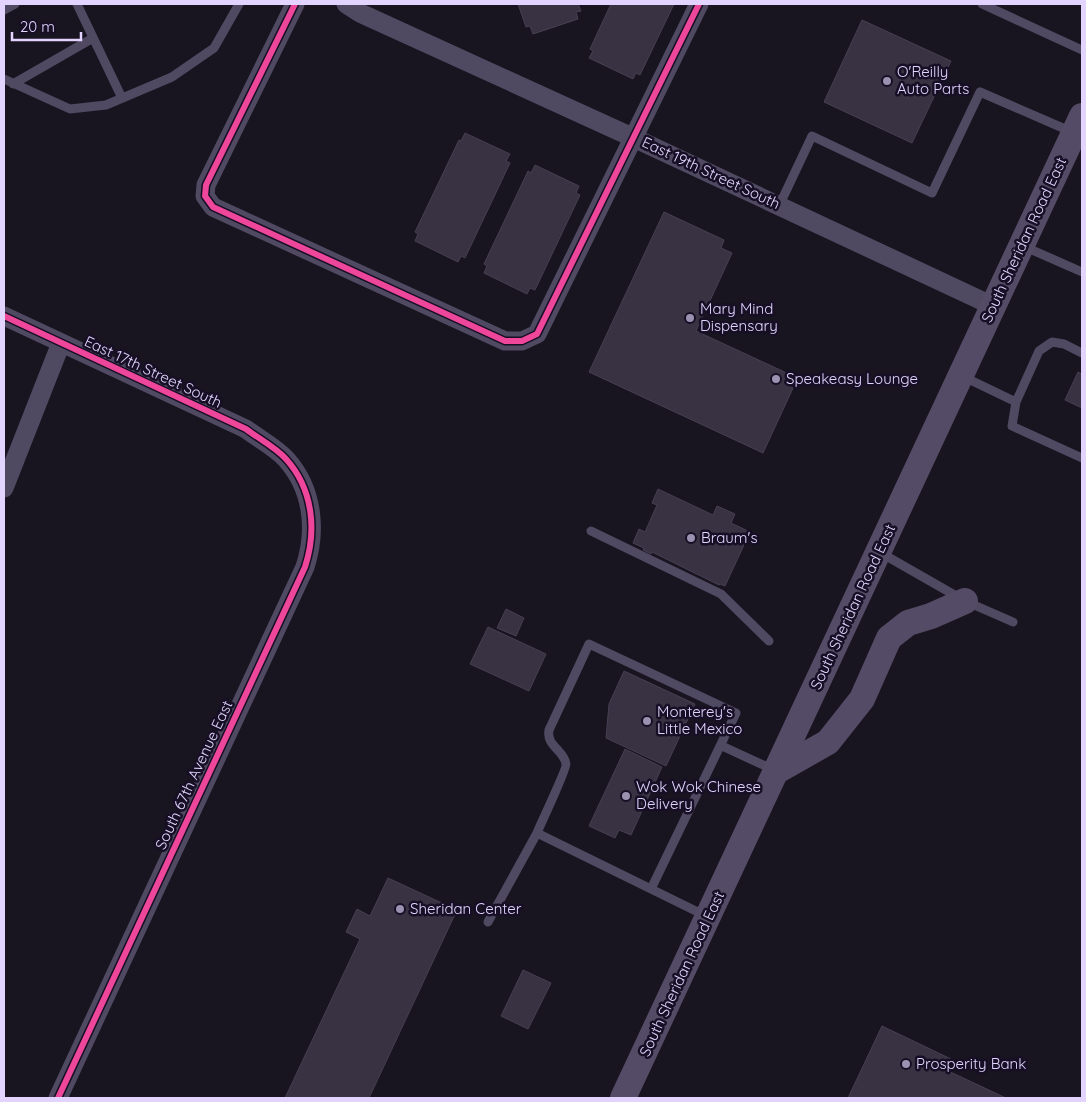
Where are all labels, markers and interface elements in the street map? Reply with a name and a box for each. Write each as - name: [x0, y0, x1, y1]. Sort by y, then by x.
- scale bar: [12, 10, 81, 42]
- text: 20 m: [20, 17, 55, 36]
- place label: O'Reilly Auto Parts: [897, 62, 969, 98]
- marker: O'Reilly Auto Parts: [881, 75, 893, 87]
- street label: East 19th Street South: [639, 132, 783, 213]
- street label: South Sheridan Road East: [977, 154, 1070, 325]
- place label: Mary Mind Dispensary: [700, 299, 778, 335]
- marker: Mary Mind Dispensary: [684, 312, 696, 324]
- street label: East 17th Street South: [81, 331, 225, 412]
- place label: Speakeasy Lounge: [786, 369, 918, 388]
- marker: Speakeasy Lounge: [770, 373, 782, 385]
- street label: South Sheridan Road East: [806, 521, 899, 692]
- place label: Braum's: [701, 528, 757, 547]
- marker: Braum's: [685, 532, 697, 544]
- street label: South 67th Avenue East: [151, 697, 236, 852]
- place label: Monterey's Little Mexico: [657, 702, 742, 738]
- marker: Monterey's Little Mexico: [641, 715, 653, 727]
- place label: Wok Wok Chinese Delivery: [636, 777, 761, 813]
- marker: Wok Wok Chinese Delivery: [620, 790, 632, 802]
- street label: South Sheridan Road East: [635, 888, 728, 1059]
- place label: Sheridan Center: [410, 899, 522, 918]
- marker: Sheridan Center: [394, 903, 406, 915]
- place label: Prosperity Bank: [916, 1054, 1026, 1073]
- marker: Prosperity Bank: [900, 1058, 912, 1070]

